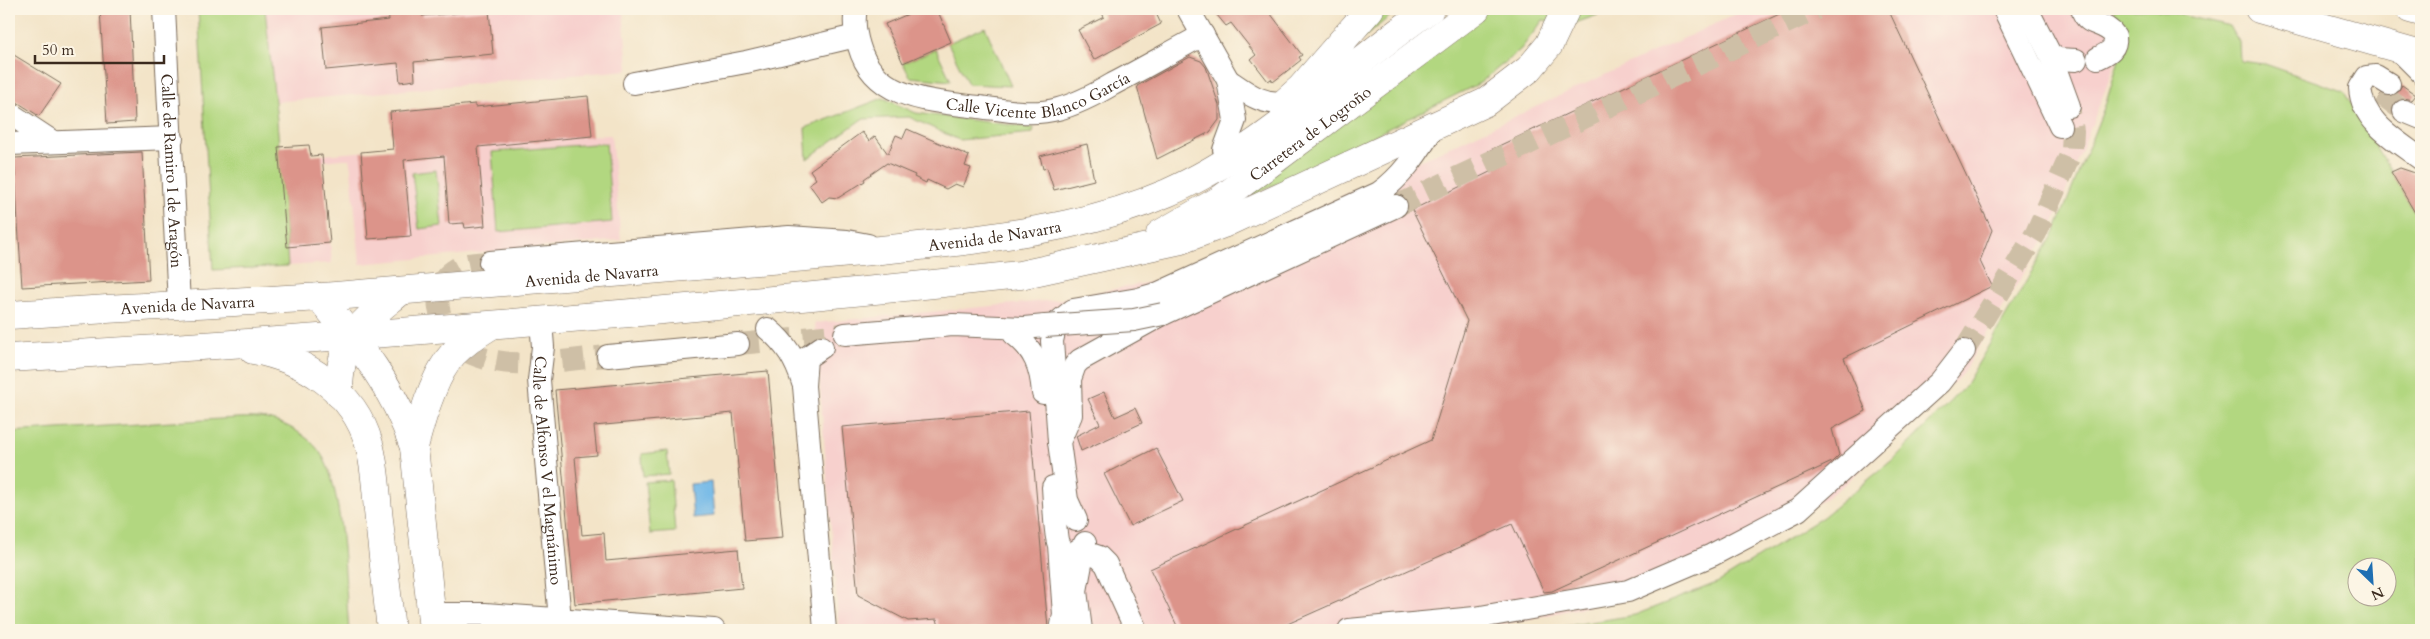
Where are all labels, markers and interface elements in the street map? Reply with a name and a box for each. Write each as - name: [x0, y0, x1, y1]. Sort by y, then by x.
- scale bar: [35, 32, 164, 64]
- text: 50 m: [42, 40, 74, 60]
- street label: Calle Vicente Blanco García: [944, 67, 1134, 124]
- street label: Calle de Ramiro I de Aragón: [155, 73, 187, 269]
- street label: Carretera de Logroño: [1245, 81, 1376, 187]
- street label: Avenida de Navarra: [927, 216, 1063, 257]
- street label: Avenida de Navarra: [524, 260, 660, 293]
- street label: Avenida de Navarra: [120, 291, 255, 320]
- street label: Calle de Alfonso V el Magnánimo: [527, 354, 567, 586]
- north arrow: [2348, 556, 2398, 606]
- text: N: [2368, 582, 2387, 605]

